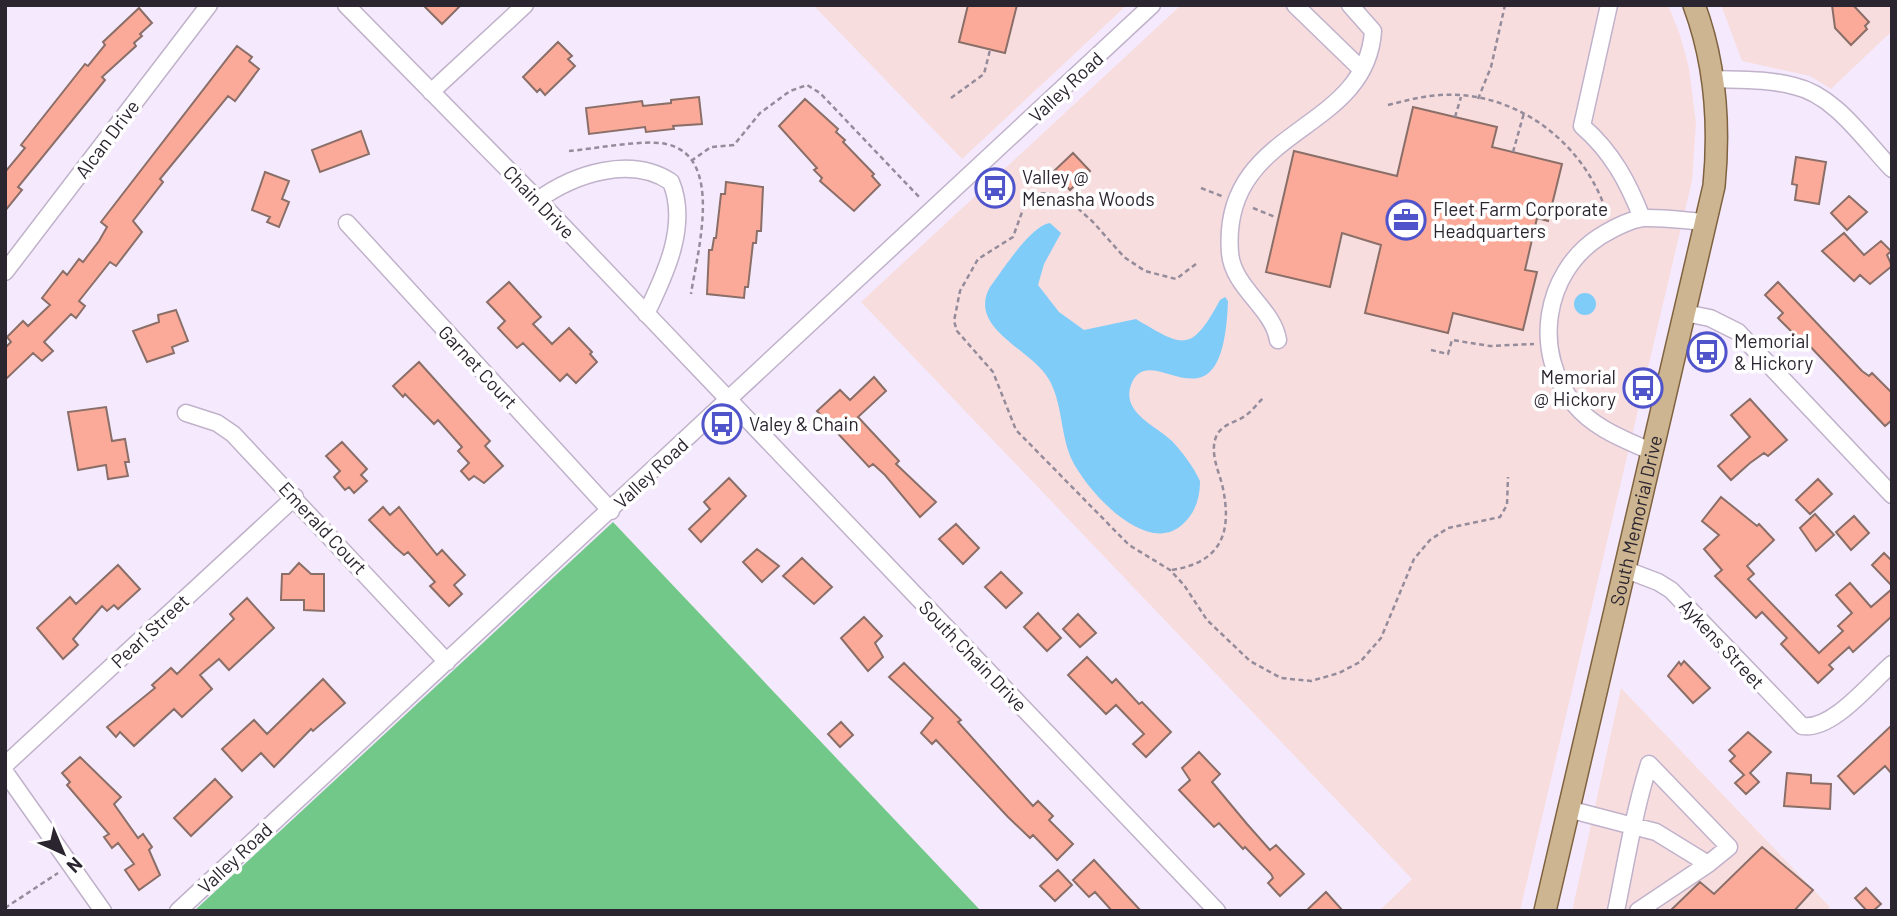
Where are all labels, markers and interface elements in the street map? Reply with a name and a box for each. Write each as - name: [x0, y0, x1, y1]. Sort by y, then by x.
- street label: Valley Road: [1024, 46, 1108, 127]
- street label: Alcan Drive: [70, 95, 143, 182]
- street label: Chain Drive: [499, 160, 580, 243]
- place label: Valley @ Menasha Woods: [1022, 165, 1155, 210]
- bus stop icon: Valley @ Menasha Woods: [974, 167, 1016, 209]
- place label: Fleet Farm Corporate Headquarters: [1433, 197, 1608, 242]
- office icon: Fleet Farm Corporate Headquarters: [1385, 199, 1427, 241]
- street label: Garnet Court: [434, 320, 523, 413]
- place label: Memorial & Hickory: [1734, 329, 1813, 374]
- bus stop icon: Memorial & Hickory: [1686, 331, 1728, 373]
- place label: Memorial @ Hickory: [1534, 365, 1616, 410]
- bus stop icon: Memorial @ Hickory: [1622, 367, 1664, 409]
- bus stop icon: Valey & Chain: [701, 403, 743, 445]
- place label: Valey & Chain: [749, 412, 859, 435]
- street label: Valley Road: [609, 432, 693, 513]
- street label: South Memorial Drive: [1605, 433, 1667, 608]
- street label: Emerald Court: [275, 476, 372, 579]
- street label: Pearl Street: [106, 589, 193, 672]
- street label: Aykens Street: [1675, 594, 1770, 693]
- street label: South Chain Drive: [915, 595, 1032, 716]
- street label: Valley Road: [193, 817, 277, 898]
- north arrow: [28, 818, 98, 888]
- text: N: [63, 853, 88, 878]

